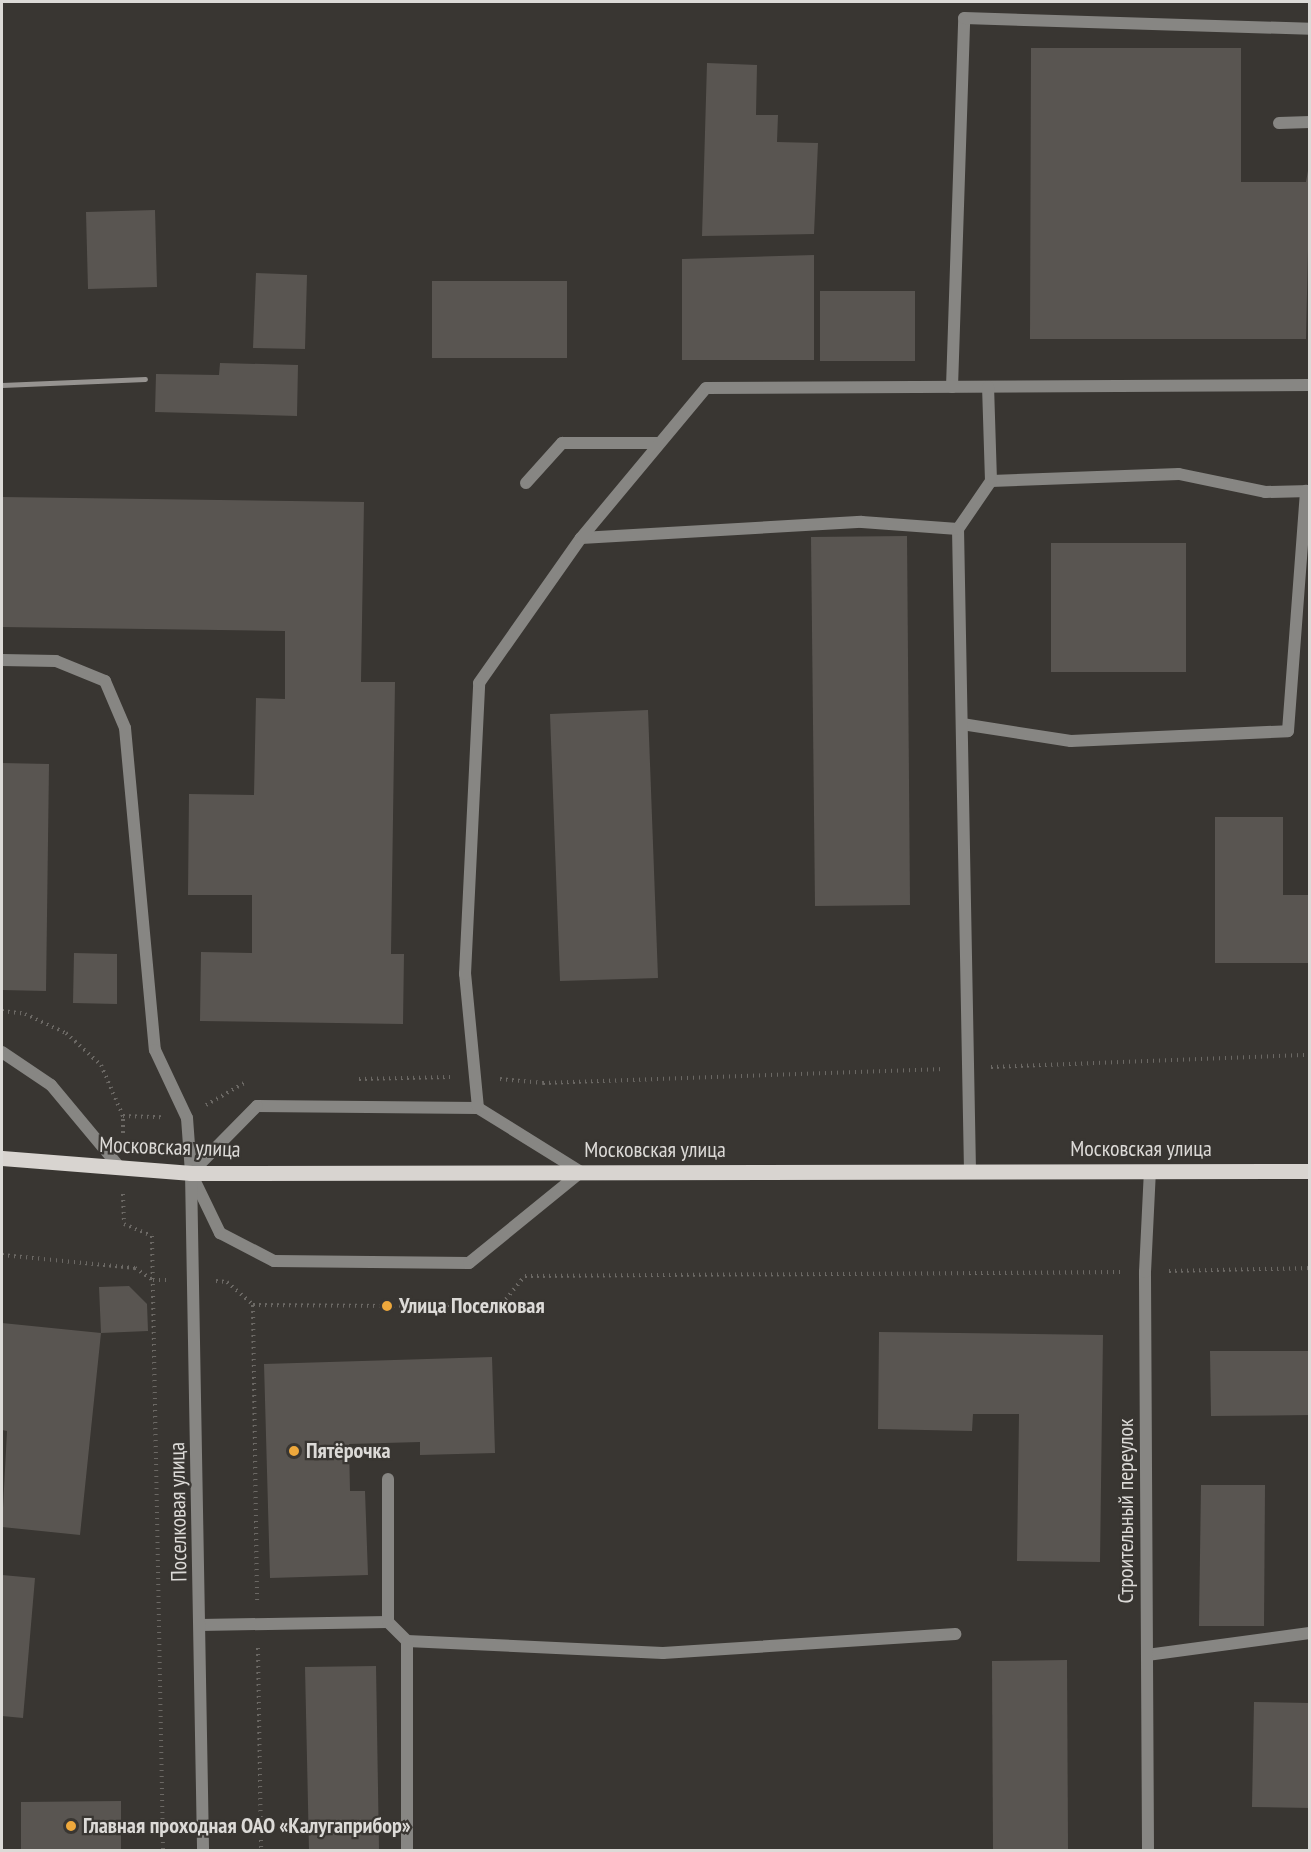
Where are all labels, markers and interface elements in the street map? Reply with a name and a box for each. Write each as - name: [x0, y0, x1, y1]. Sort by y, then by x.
- street label: Московская улица: [99, 1131, 241, 1163]
- street label: Московская улица: [1070, 1136, 1212, 1162]
- street label: Московская улица: [584, 1137, 726, 1163]
- place label: Улица Поселковая: [399, 1293, 545, 1319]
- marker: Улица Поселковая: [380, 1299, 394, 1313]
- street label: Строительный переулок: [1113, 1418, 1139, 1604]
- place label: Пятёрочка: [306, 1438, 391, 1464]
- street label: Поселковая улица: [164, 1442, 192, 1582]
- marker: Пятёрочка: [287, 1444, 301, 1458]
- place label: Главная проходная ОАО «Калугаприбор»: [83, 1813, 411, 1839]
- marker: Главная проходная ОАО «Калугаприбор»: [64, 1819, 78, 1833]

